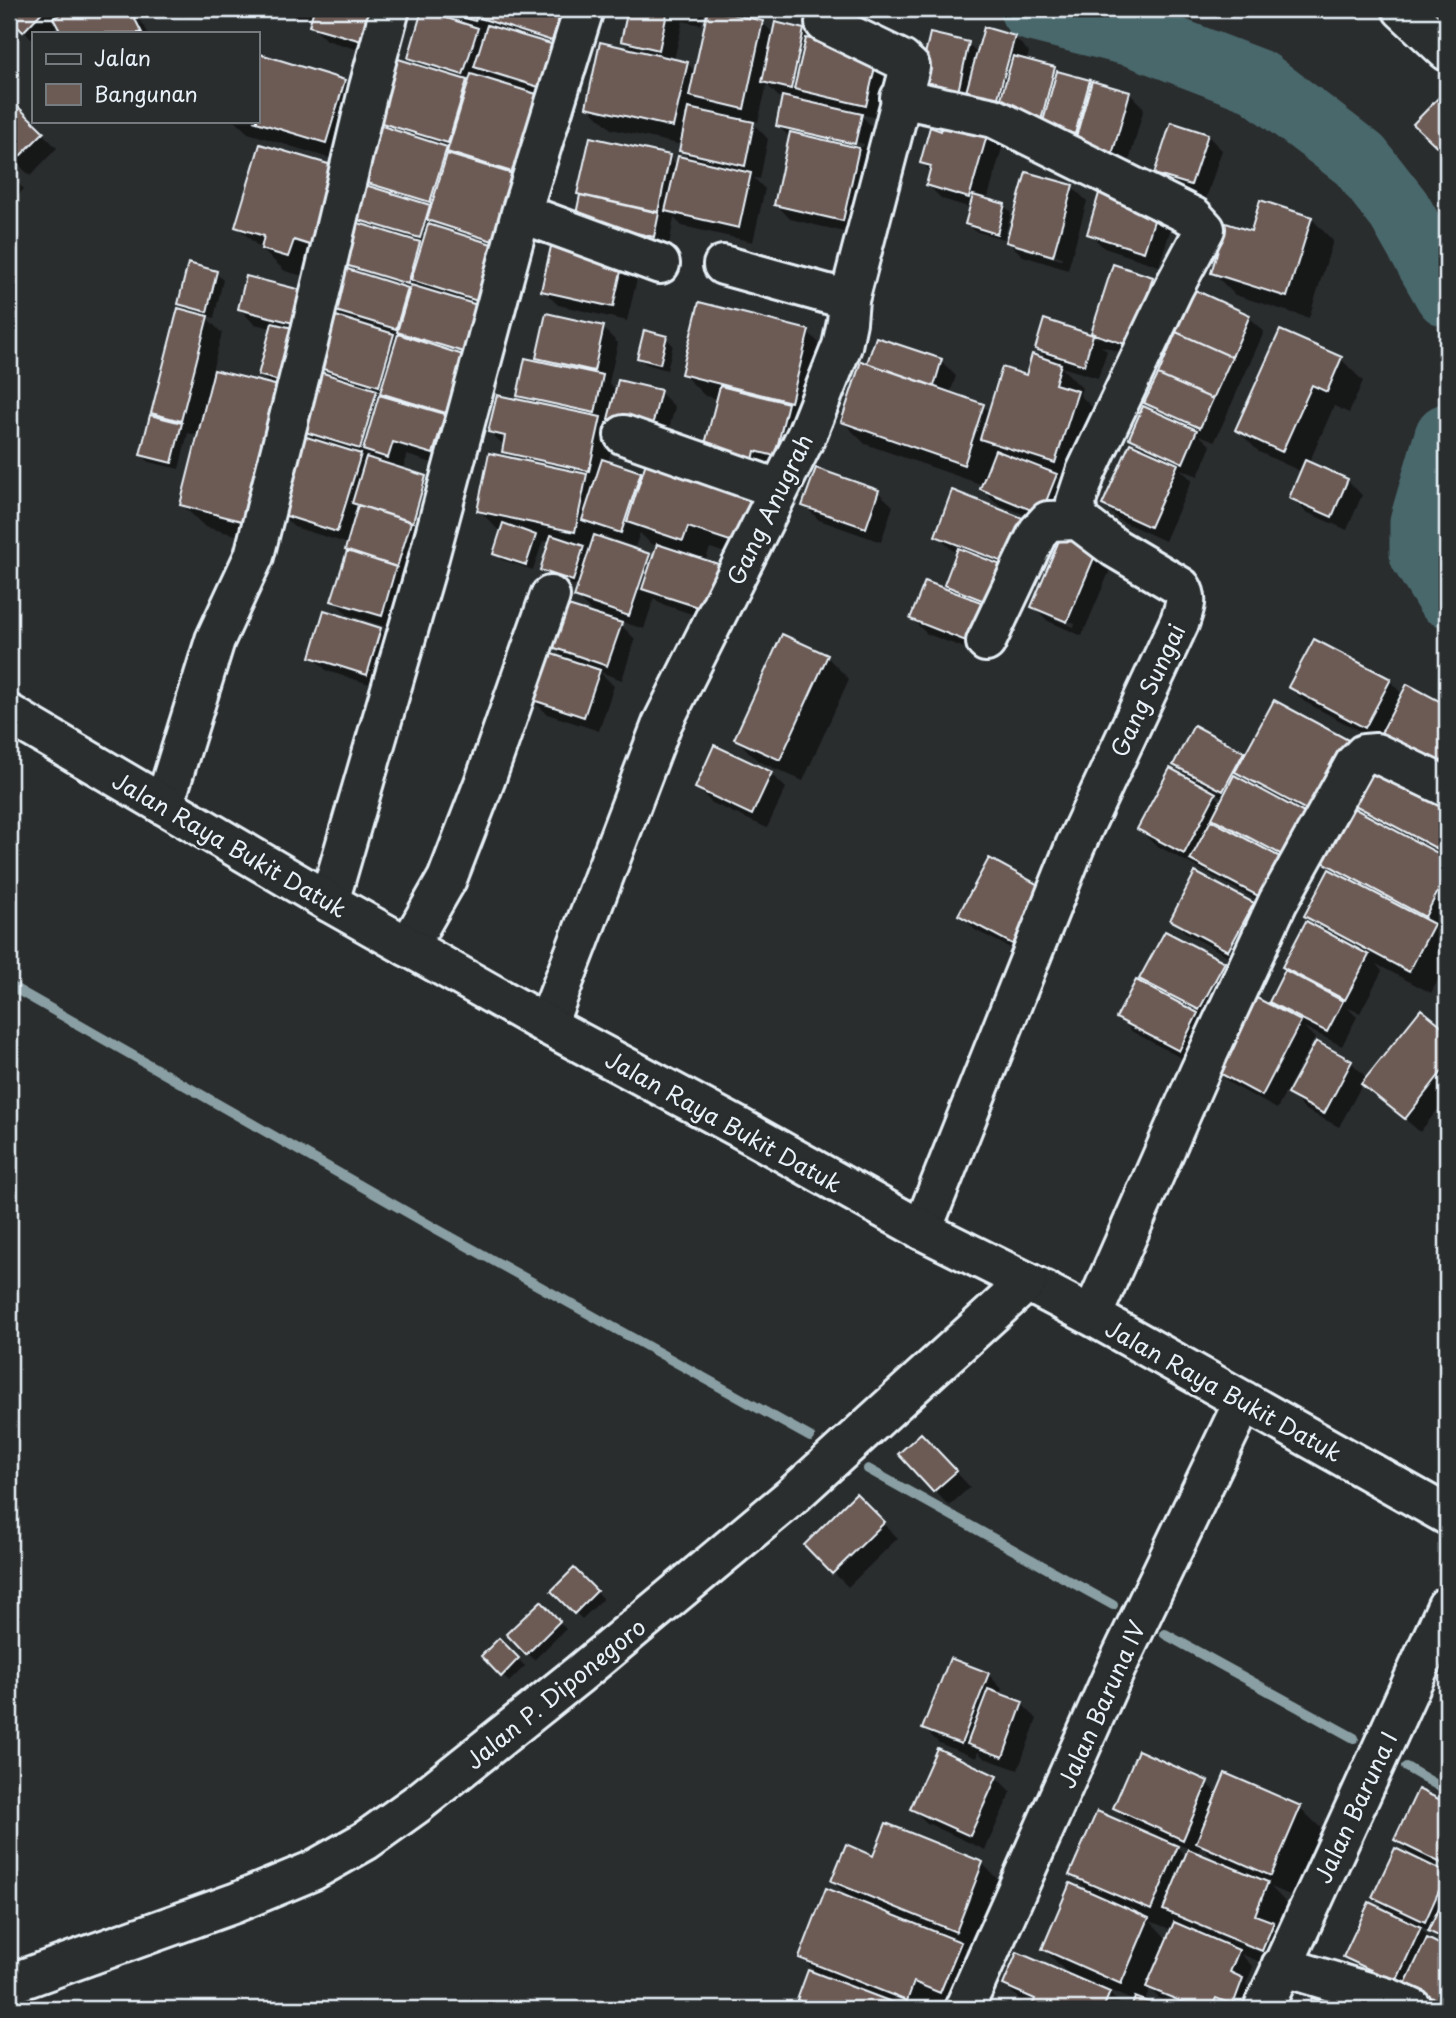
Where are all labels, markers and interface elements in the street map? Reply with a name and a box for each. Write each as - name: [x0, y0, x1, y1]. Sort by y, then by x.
- legend: [32, 32, 259, 122]
- text: Jalan: [94, 41, 151, 73]
- text: Bangunan: [94, 77, 198, 109]
- street label: Gang Anugrah: [717, 428, 821, 590]
- street label: Gang Sungai: [1101, 618, 1193, 762]
- street label: Jalan Raya Bukit Datuk: [106, 762, 354, 926]
- street label: Jalan Raya Bukit Datuk: [599, 1041, 849, 1201]
- street label: Jalan Raya Bukit Datuk: [1099, 1310, 1349, 1470]
- street label: Jalan P. Diponegoro: [457, 1609, 653, 1777]
- street label: Jalan Baruna IV: [1048, 1615, 1154, 1793]
- street label: Jalan Baruna I: [1304, 1725, 1406, 1889]

